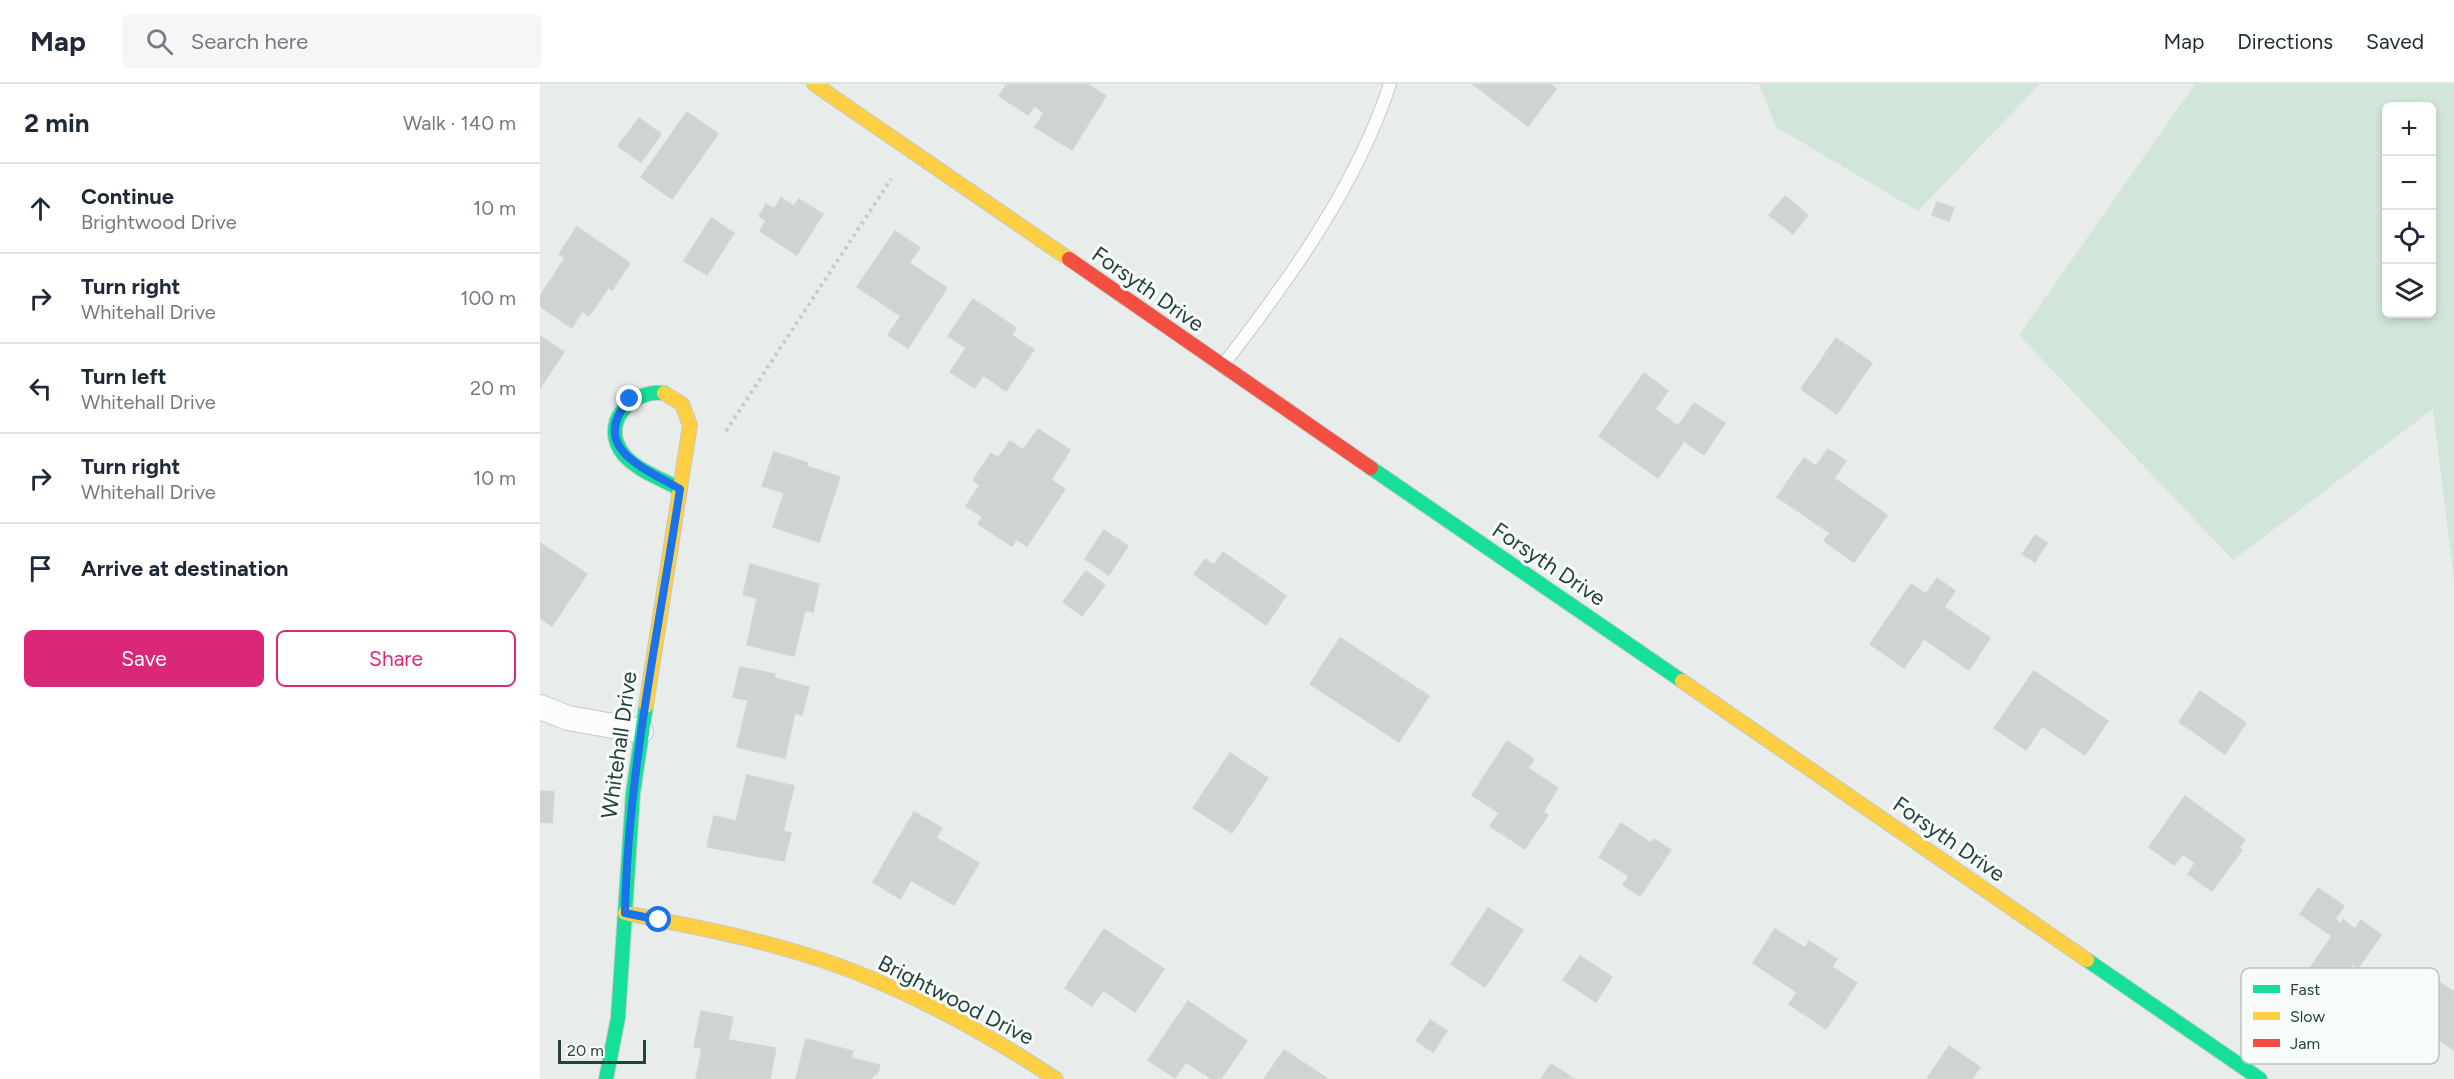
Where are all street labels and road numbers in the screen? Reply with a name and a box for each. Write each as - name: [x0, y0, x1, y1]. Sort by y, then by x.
- street label: Forsyth Drive: [1087, 240, 1209, 338]
- street label: Forsyth Drive: [1487, 516, 1611, 612]
- street label: Whitehall Drive: [595, 670, 643, 820]
- street label: Forsyth Drive: [1888, 790, 2010, 888]
- street label: Brightwood Drive: [874, 949, 1038, 1051]

